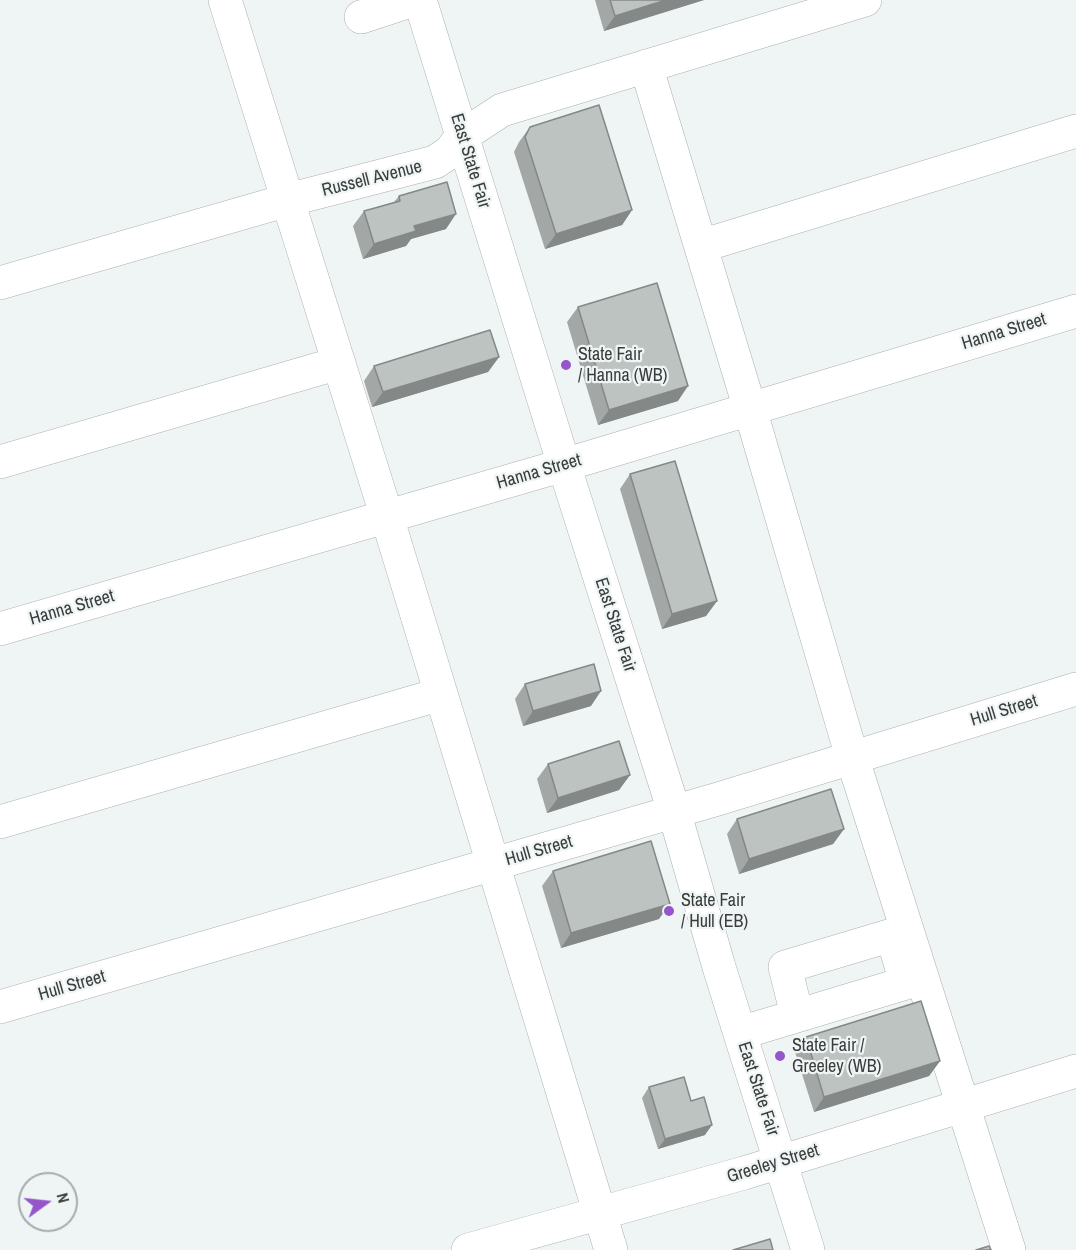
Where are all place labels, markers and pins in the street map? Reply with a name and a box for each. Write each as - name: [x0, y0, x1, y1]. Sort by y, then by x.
- place label: State Fair / Hanna (WB): [578, 344, 667, 386]
- marker: State Fair / Hanna (WB): [559, 358, 573, 372]
- place label: State Fair / Hull (EB): [681, 890, 748, 932]
- marker: State Fair / Hull (EB): [662, 904, 676, 918]
- place label: State Fair / Greeley (WB): [792, 1035, 881, 1078]
- marker: State Fair / Greeley (WB): [773, 1049, 787, 1063]

